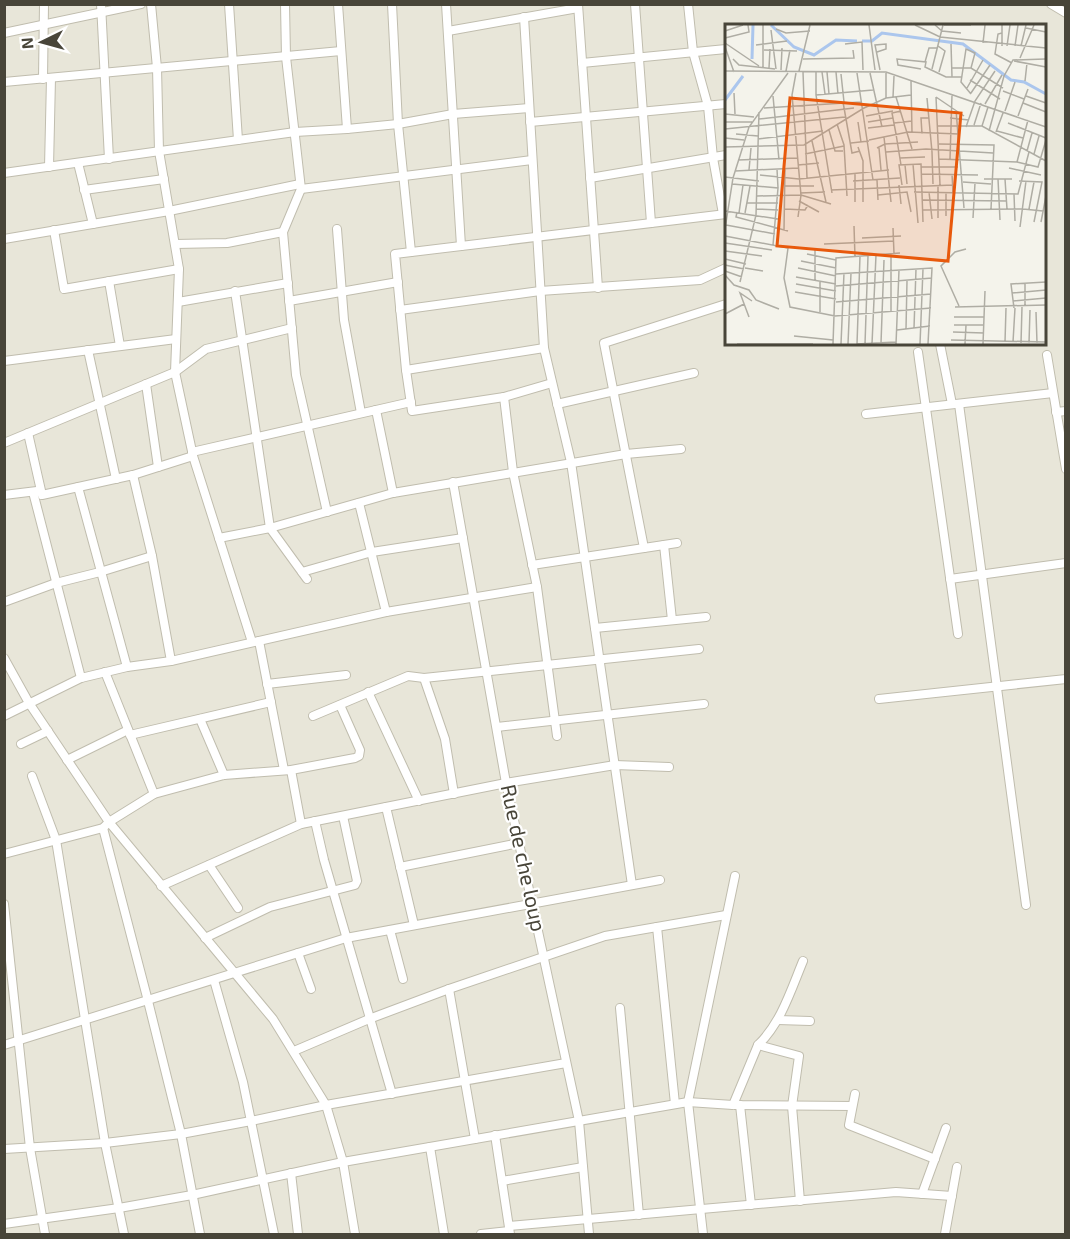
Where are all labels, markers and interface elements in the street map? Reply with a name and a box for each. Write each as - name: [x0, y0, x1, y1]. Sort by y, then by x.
- north arrow: [12, 12, 72, 72]
- inset map: [725, 24, 1046, 345]
- text: N: [17, 37, 37, 50]
- street label: Rue de che loup: [497, 782, 552, 933]

